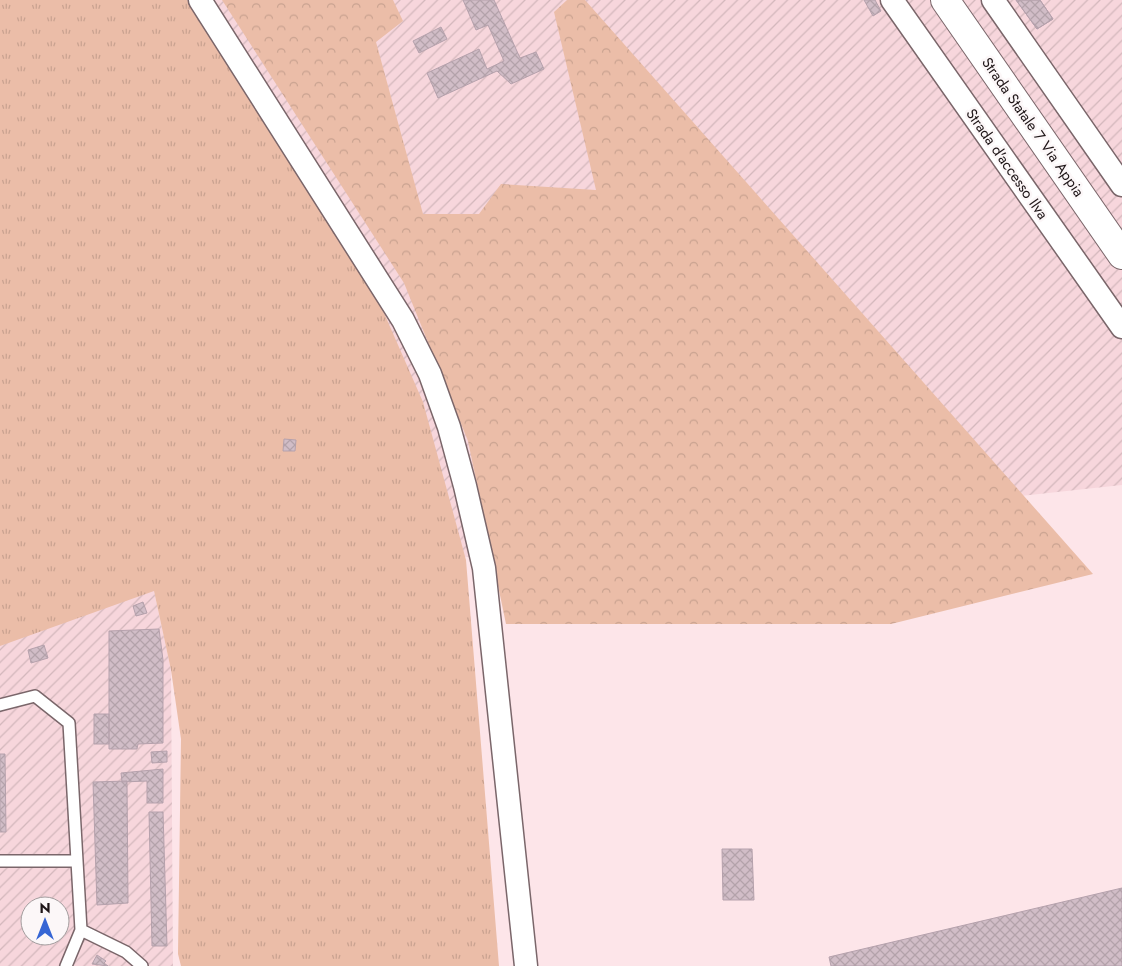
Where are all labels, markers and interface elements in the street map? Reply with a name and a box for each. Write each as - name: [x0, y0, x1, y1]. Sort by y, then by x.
- street label: Strada Statale 7 Via Appia: [976, 53, 1090, 201]
- street label: Strada d'accesso Ilva: [960, 104, 1054, 224]
- north arrow: [20, 896, 70, 946]
- text: N: [39, 898, 51, 918]

